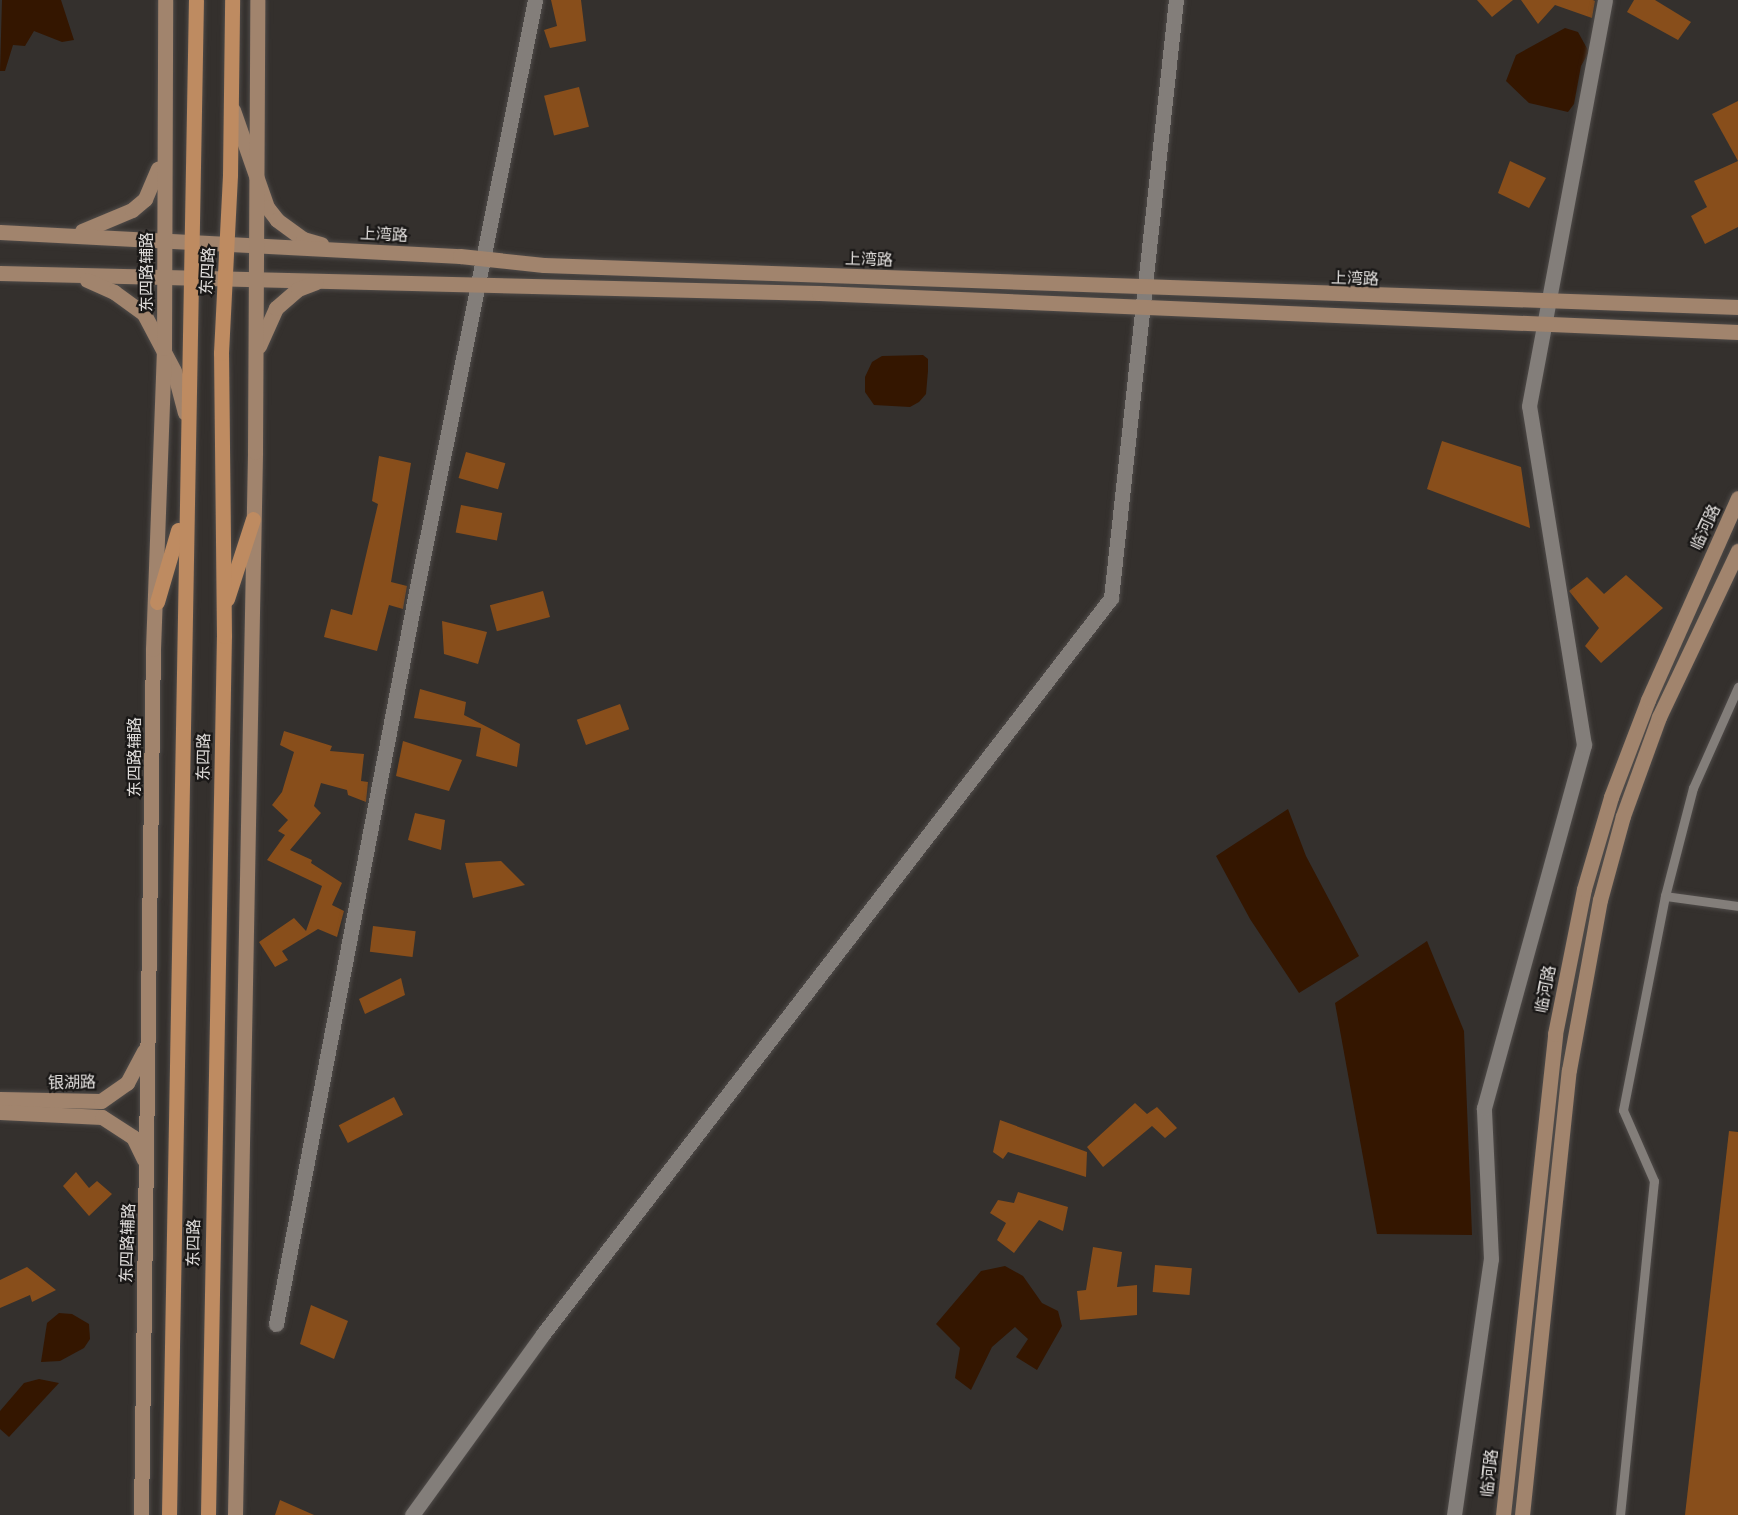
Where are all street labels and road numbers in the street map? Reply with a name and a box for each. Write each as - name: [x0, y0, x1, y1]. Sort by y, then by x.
- street label: 上湾路: [360, 223, 408, 245]
- street label: 东四路辅路: [136, 232, 156, 312]
- street label: 东四路: [196, 247, 218, 295]
- street label: 上湾路: [845, 249, 893, 269]
- street label: 上湾路: [1331, 268, 1379, 288]
- street label: 临河路: [1686, 501, 1724, 553]
- street label: 东四路辅路: [124, 717, 144, 797]
- street label: 东四路: [193, 733, 213, 781]
- street label: 临河路: [1531, 964, 1559, 1014]
- street label: 银湖路: [48, 1072, 96, 1092]
- street label: 东四路辅路: [116, 1203, 138, 1283]
- street label: 东四路: [183, 1219, 203, 1267]
- street label: 临河路: [1477, 1448, 1501, 1498]

